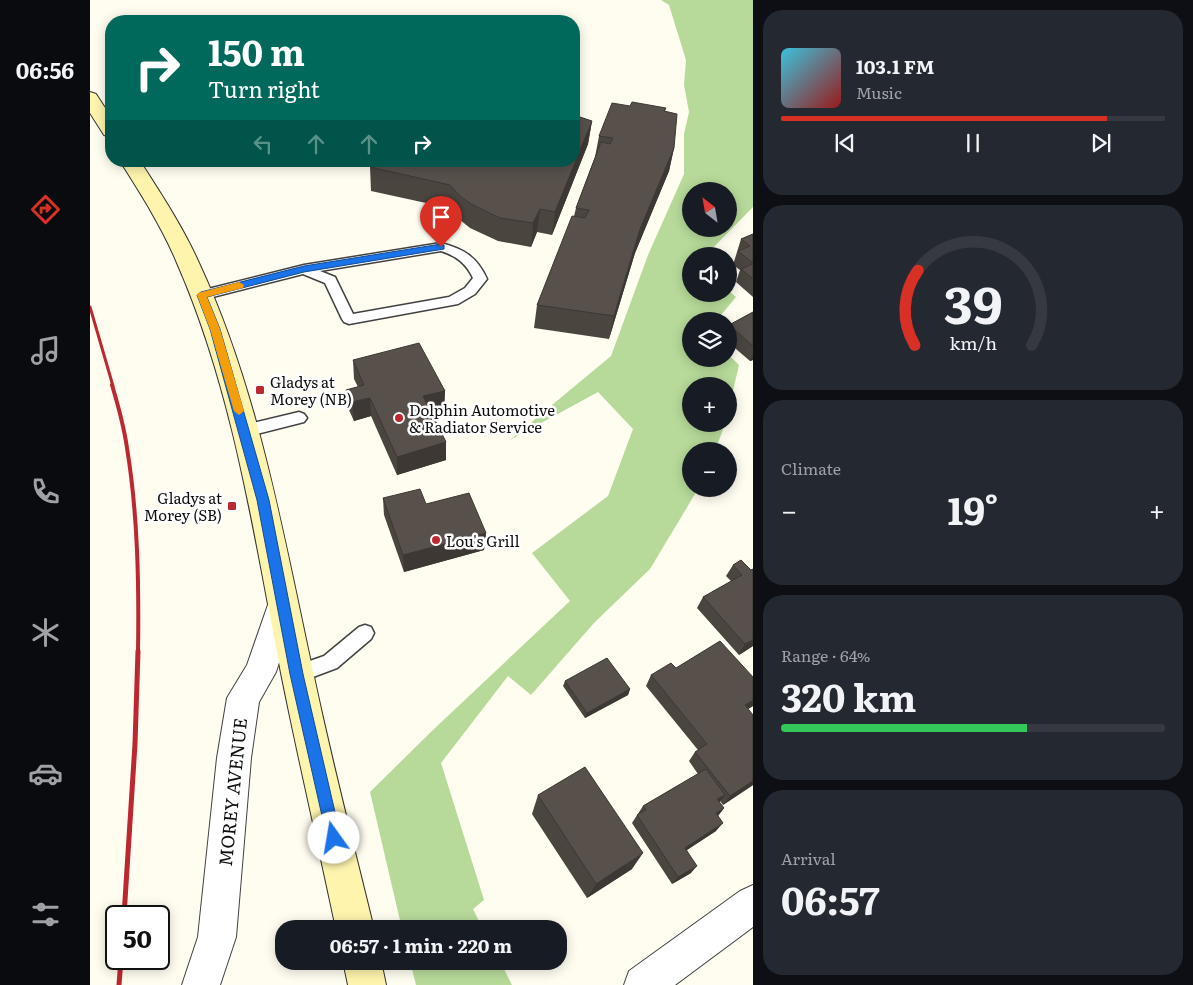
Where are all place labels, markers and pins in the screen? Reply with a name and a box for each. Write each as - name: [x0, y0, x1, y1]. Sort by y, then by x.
- pin: [420, 196, 462, 247]
- place label: Gladys at Morey (NB): [270, 370, 352, 410]
- marker: Gladys at Morey (NB): [254, 384, 266, 396]
- place label: Dolphin Automotive & Radiator Service: [409, 398, 555, 438]
- marker: Dolphin Automotive & Radiator Service: [393, 412, 405, 424]
- place label: Gladys at Morey (SB): [144, 486, 222, 526]
- marker: Gladys at Morey (SB): [226, 500, 238, 512]
- place label: Lou's Grill: [446, 529, 520, 552]
- marker: Lou's Grill: [430, 534, 442, 546]

